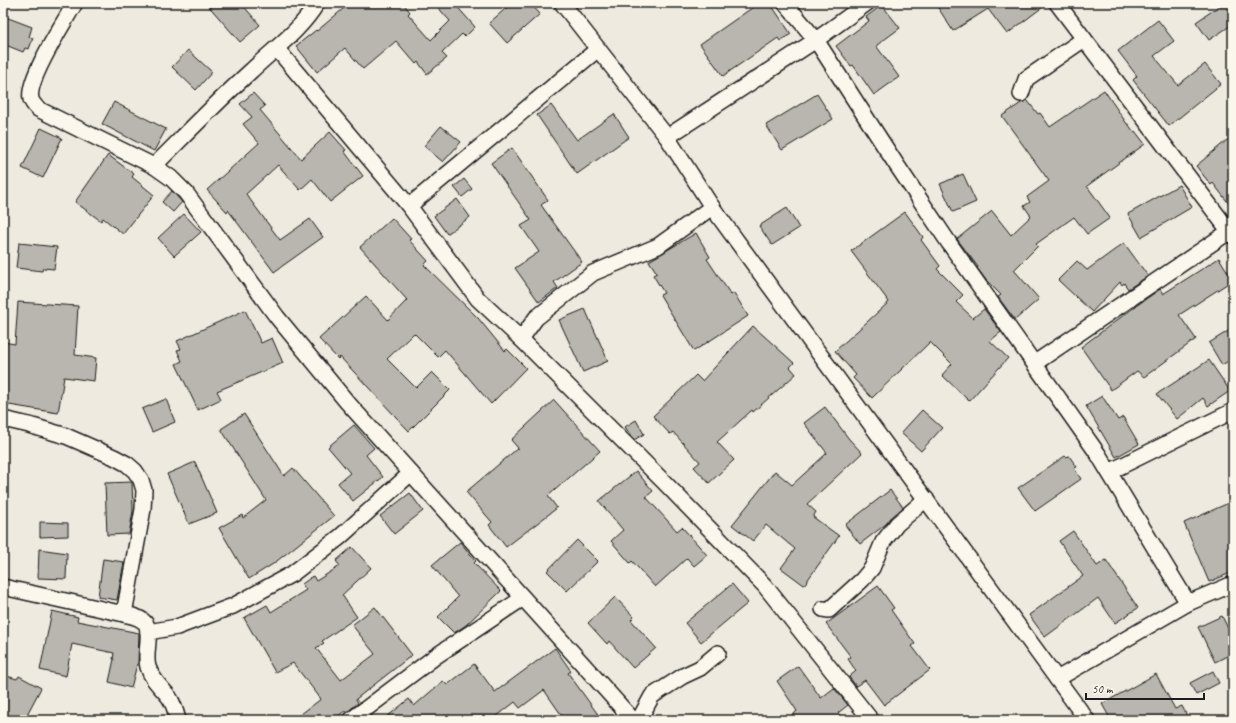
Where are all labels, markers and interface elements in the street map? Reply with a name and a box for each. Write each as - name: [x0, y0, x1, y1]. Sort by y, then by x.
- scale bar: [1086, 675, 1204, 701]
- text: 50 m: [1092, 681, 1114, 697]

